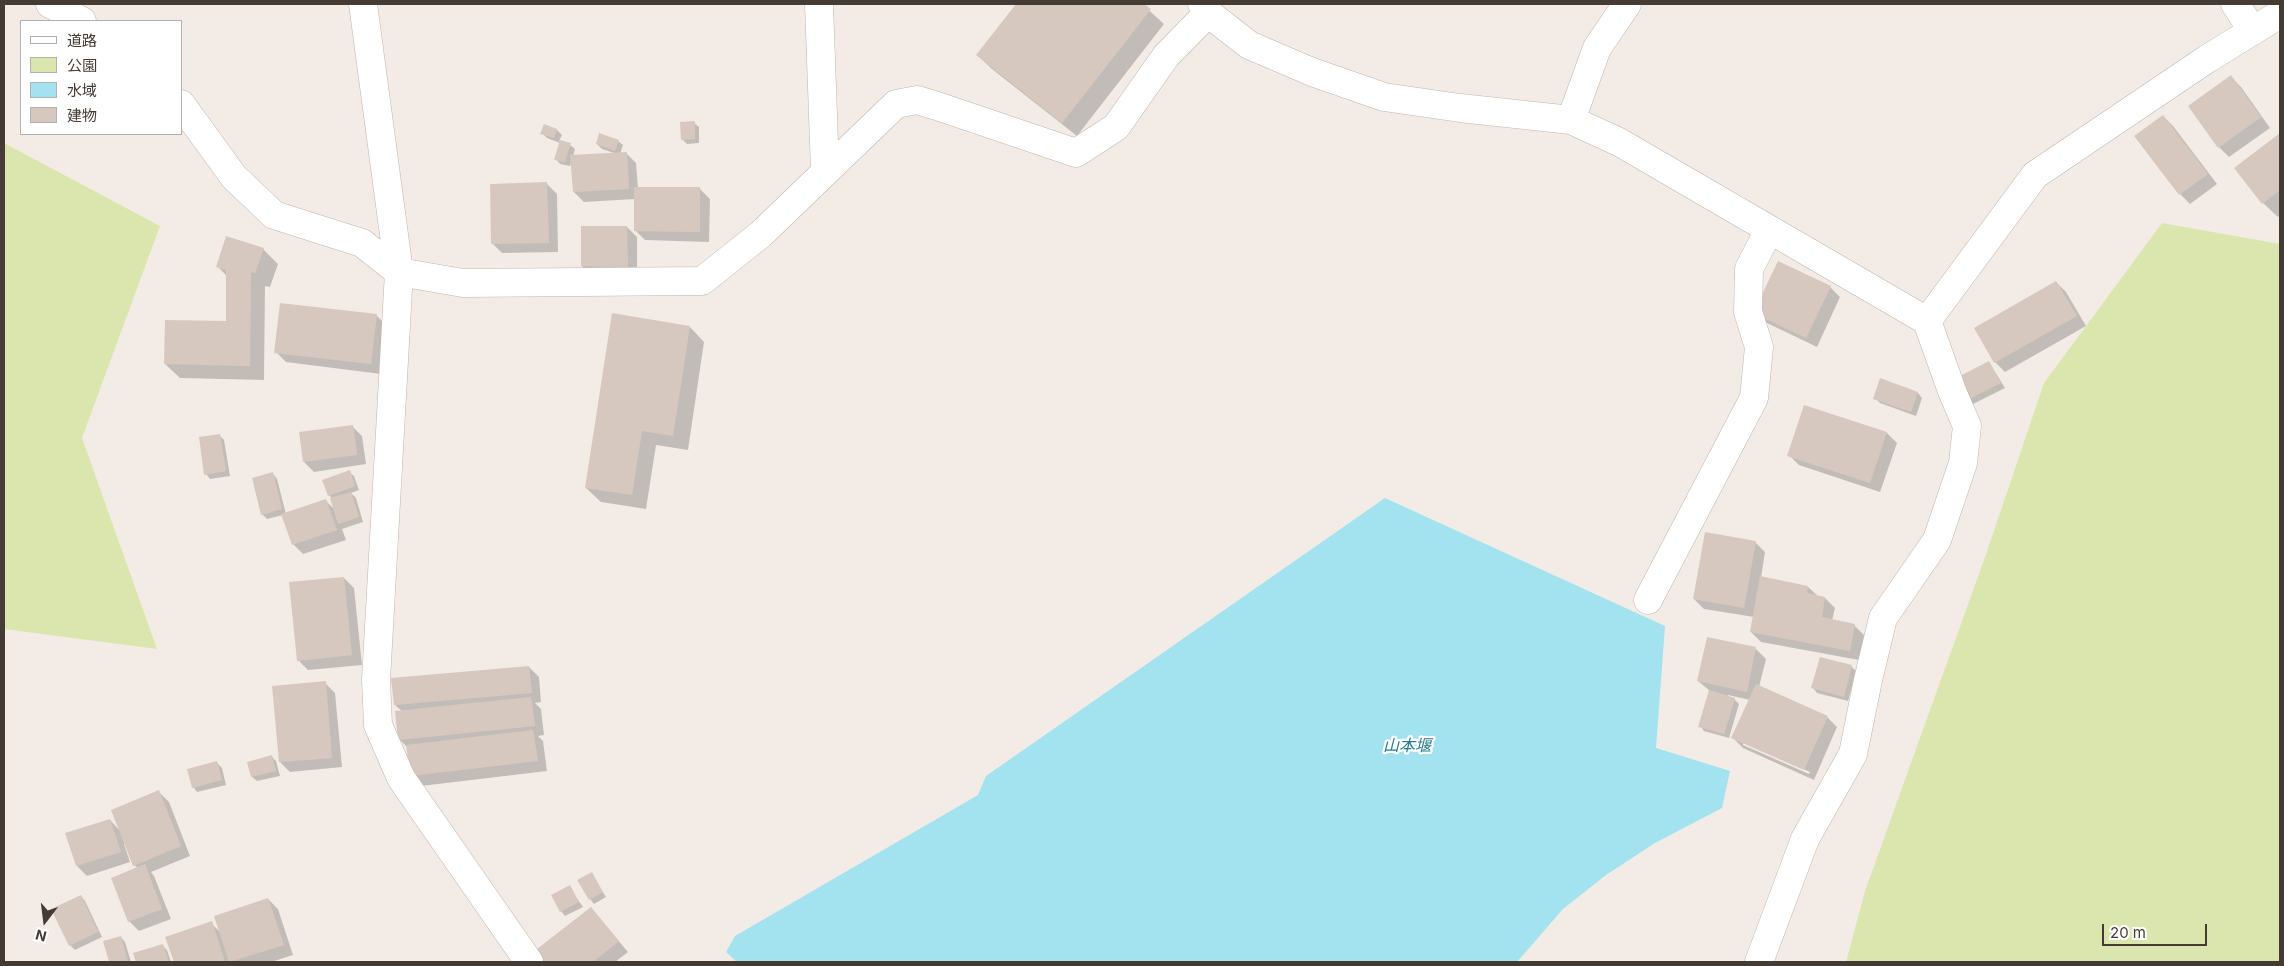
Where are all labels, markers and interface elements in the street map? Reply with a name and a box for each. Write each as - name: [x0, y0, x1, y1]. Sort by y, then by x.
- legend: [20, 20, 182, 135]
- text: 道路: [67, 31, 97, 50]
- text: 公園: [67, 56, 97, 75]
- text: 水域: [67, 81, 97, 100]
- text: 建物: [67, 106, 97, 125]
- water label: 山本堰: [1383, 736, 1431, 756]
- north arrow: [20, 896, 70, 946]
- scale bar: [2104, 914, 2209, 946]
- text: 20 m: [2110, 923, 2146, 942]
- text: N: [34, 926, 48, 946]

